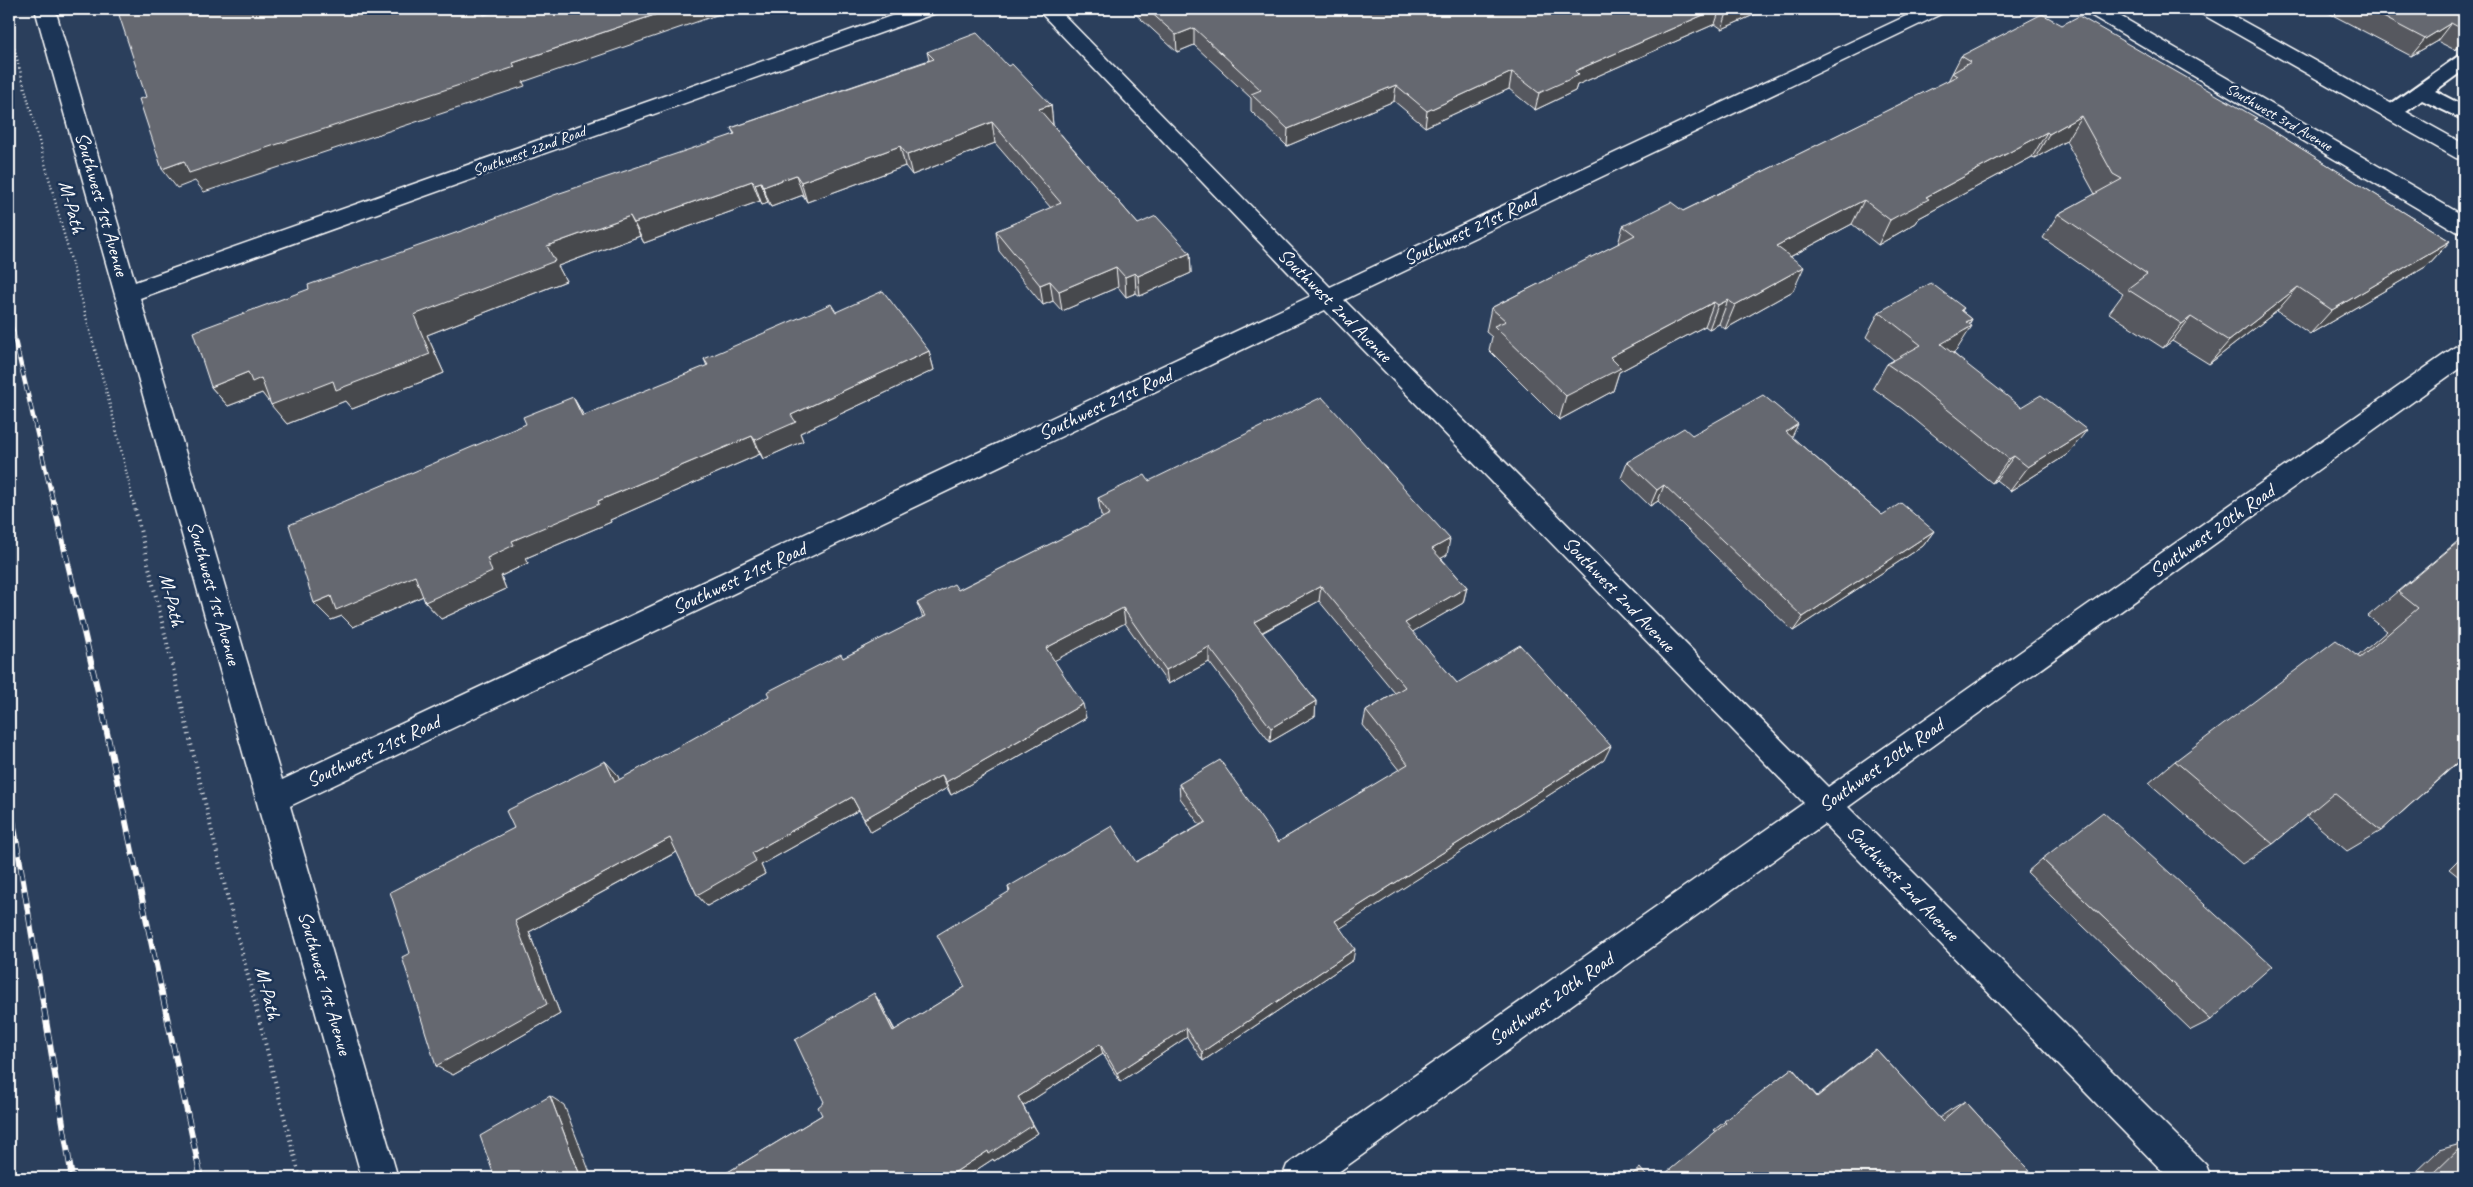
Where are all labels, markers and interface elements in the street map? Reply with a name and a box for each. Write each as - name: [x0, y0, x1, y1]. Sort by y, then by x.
- street label: Southwest 3rd Avenue: [2222, 78, 2337, 157]
- street label: Southwest 22nd Road: [470, 120, 591, 181]
- street label: Southwest 1st Avenue: [70, 129, 135, 280]
- street label: M-Path: [53, 178, 91, 237]
- street label: Southwest 21st Road: [1399, 186, 1544, 271]
- street label: Southwest 2nd Avenue: [1273, 243, 1398, 368]
- street label: Southwest 21st Road: [1034, 361, 1179, 446]
- street label: Southwest 20th Road: [2145, 477, 2282, 583]
- street label: Southwest 1st Avenue: [182, 518, 247, 669]
- street label: Southwest 2nd Avenue: [1557, 531, 1682, 658]
- street label: Southwest 21st Road: [668, 535, 813, 620]
- street label: M-Path: [154, 571, 190, 630]
- street label: Southwest 21st Road: [302, 708, 447, 793]
- street label: Southwest 20th Road: [1814, 711, 1951, 817]
- street label: Southwest 2nd Avenue: [1841, 820, 1966, 947]
- street label: Southwest 1st Avenue: [293, 908, 358, 1059]
- street label: Southwest 20th Road: [1484, 945, 1621, 1051]
- street label: M-Path: [249, 964, 287, 1023]

